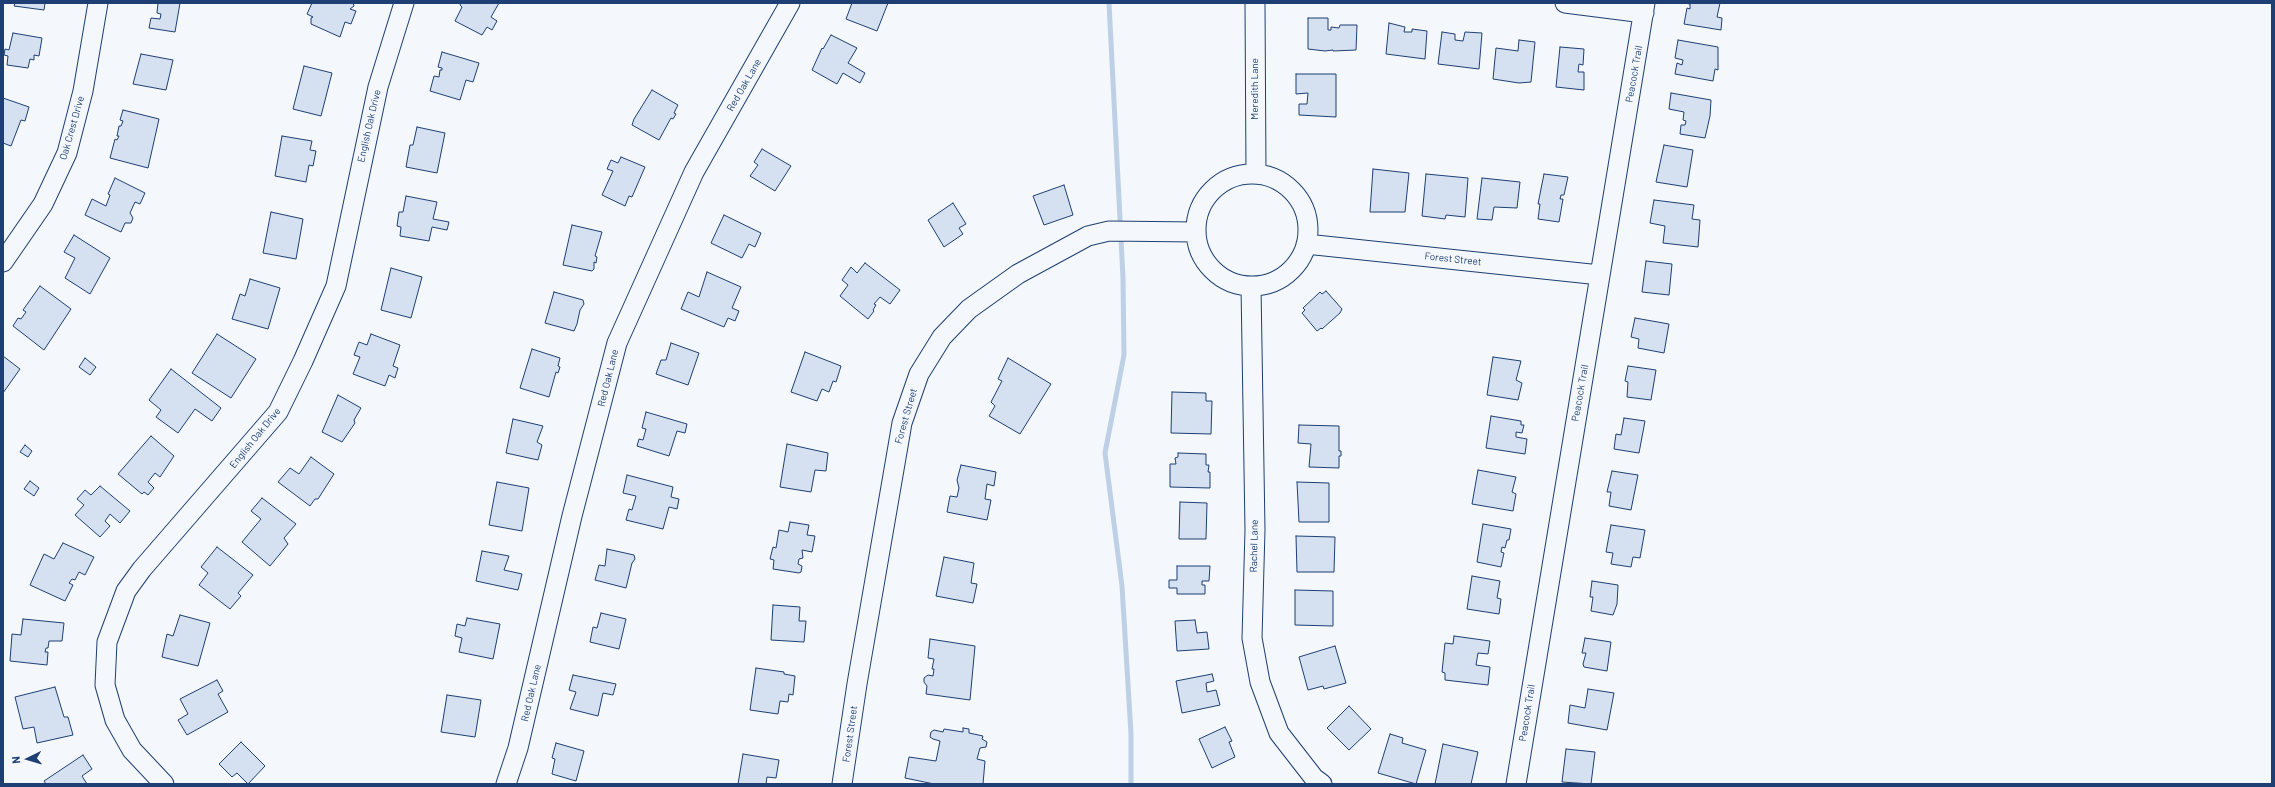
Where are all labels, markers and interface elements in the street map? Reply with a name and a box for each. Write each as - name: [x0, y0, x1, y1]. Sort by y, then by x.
- street label: Peacock Trail: [1623, 45, 1645, 103]
- street label: Red Oak Lane: [724, 57, 764, 113]
- street label: Meredith Lane: [1249, 58, 1261, 120]
- street label: English Oak Drive: [355, 88, 383, 164]
- street label: Oak Crest Drive: [57, 95, 87, 161]
- street label: Forest Street: [1424, 250, 1482, 268]
- street label: Red Oak Lane: [595, 348, 621, 408]
- street label: Peacock Trail: [1569, 364, 1591, 422]
- street label: Forest Street: [892, 387, 920, 445]
- street label: English Oak Drive: [227, 405, 283, 471]
- street label: Rachel Lane: [1248, 519, 1260, 573]
- street label: Red Oak Lane: [519, 663, 543, 723]
- street label: Peacock Trail: [1517, 684, 1537, 742]
- street label: Forest Street: [840, 705, 860, 763]
- north arrow: [8, 739, 48, 779]
- text: N: [9, 756, 22, 764]

